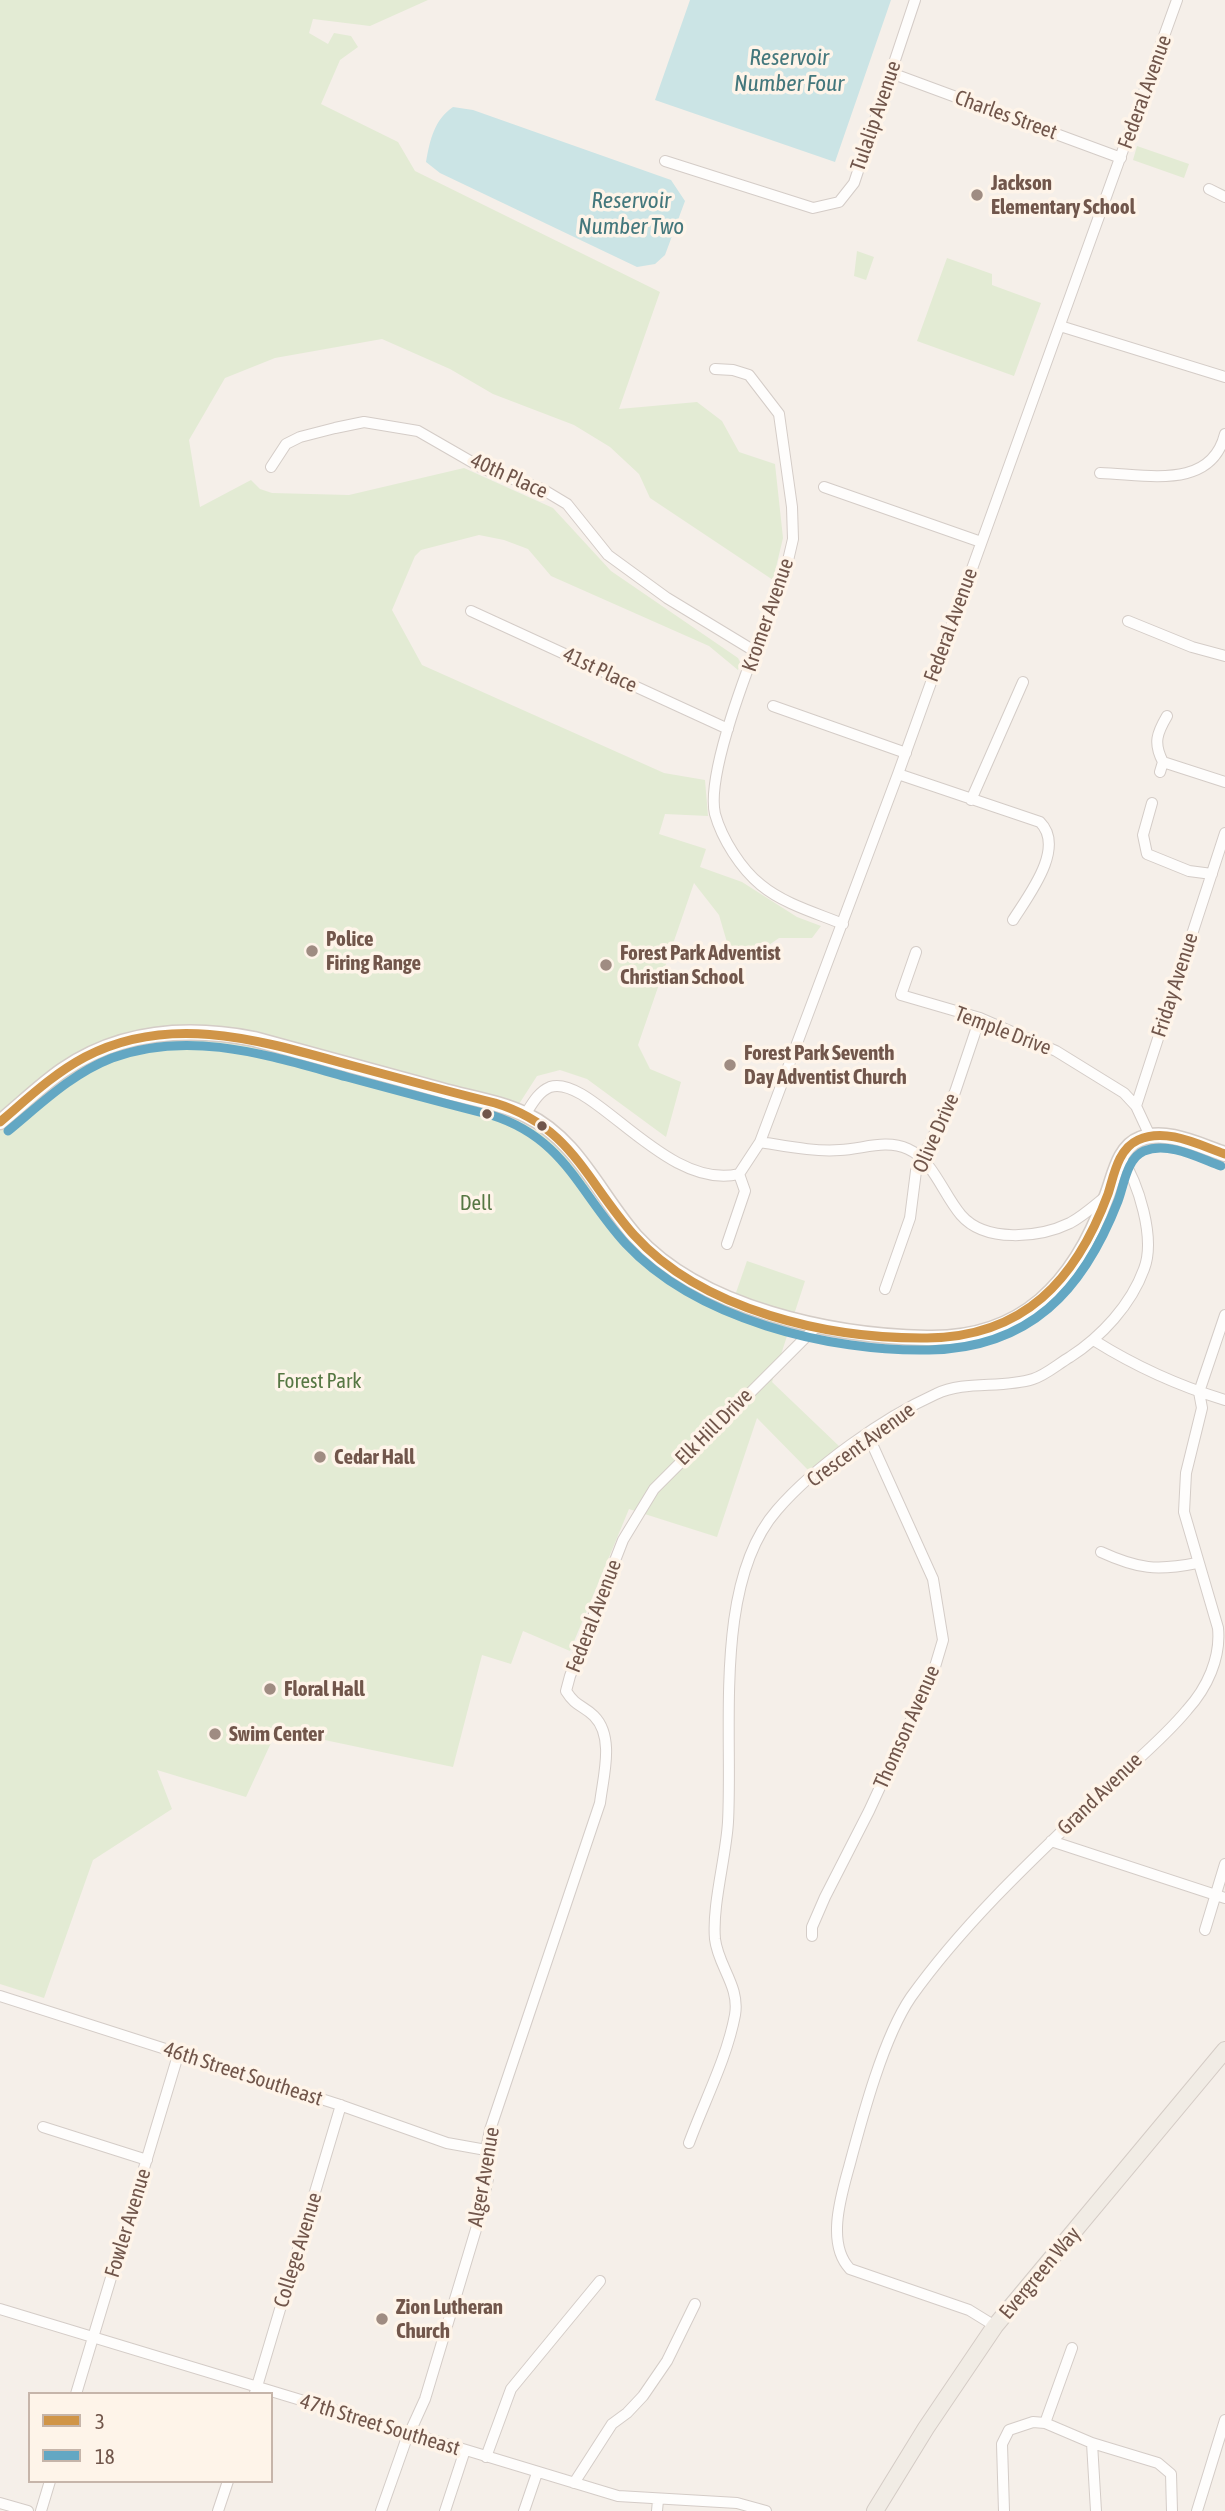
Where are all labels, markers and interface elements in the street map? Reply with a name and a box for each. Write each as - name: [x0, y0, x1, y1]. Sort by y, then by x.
- street label: Federal Avenue: [1113, 32, 1177, 152]
- water label: Reservoir Number Four: [734, 44, 844, 98]
- street label: Tulalip Avenue: [845, 58, 907, 174]
- street label: Charles Street: [951, 85, 1061, 145]
- place label: Jackson Elementary School: [991, 170, 1135, 220]
- water label: Reservoir Number Two: [578, 187, 684, 241]
- marker: Jackson Elementary School: [969, 187, 985, 203]
- street label: 40th Place: [467, 448, 551, 504]
- street label: Kromer Avenue: [737, 555, 799, 675]
- street label: Federal Avenue: [919, 565, 983, 685]
- street label: 41st Place: [559, 642, 641, 698]
- place label: Police Firing Range: [326, 926, 421, 976]
- street label: Friday Avenue: [1146, 930, 1204, 1040]
- place label: Forest Park Adventist Christian School: [620, 940, 781, 990]
- marker: Police Firing Range: [304, 943, 320, 959]
- marker: Forest Park Adventist Christian School: [598, 957, 614, 973]
- street label: Temple Drive: [951, 1001, 1055, 1061]
- place label: Forest Park Seventh Day Adventist Church: [744, 1040, 907, 1090]
- marker: Forest Park Seventh Day Adventist Church: [722, 1057, 738, 1073]
- street label: Olive Drive: [907, 1089, 965, 1177]
- unlabelled marker: [480, 1107, 494, 1121]
- unlabelled marker: [535, 1119, 549, 1133]
- park label: Dell: [460, 1190, 492, 1216]
- park label: Forest Park: [276, 1368, 362, 1394]
- street label: Elk Hill Drive: [670, 1383, 758, 1471]
- street label: Crescent Avenue: [802, 1397, 920, 1493]
- place label: Cedar Hall: [334, 1444, 415, 1470]
- marker: Cedar Hall: [312, 1449, 328, 1465]
- street label: Federal Avenue: [561, 1556, 627, 1676]
- street label: Thomson Avenue: [869, 1661, 945, 1793]
- place label: Floral Hall: [284, 1676, 365, 1702]
- marker: Floral Hall: [262, 1681, 278, 1697]
- place label: Swim Center: [229, 1721, 324, 1747]
- marker: Swim Center: [207, 1726, 223, 1742]
- street label: Grand Avenue: [1052, 1747, 1148, 1841]
- street label: 46th Street Southeast: [160, 2036, 326, 2112]
- street label: Alger Avenue: [463, 2125, 505, 2229]
- street label: Fowler Avenue: [100, 2166, 156, 2280]
- street label: College Avenue: [269, 2189, 327, 2311]
- street label: Evergreen Way: [994, 2222, 1086, 2324]
- place label: Zion Lutheran Church: [396, 2294, 503, 2344]
- marker: Zion Lutheran Church: [374, 2311, 390, 2327]
- street label: 47th Street Southeast: [297, 2389, 463, 2461]
- legend: [28, 2392, 273, 2483]
- text: 3: [95, 2409, 105, 2433]
- text: 18: [95, 2444, 115, 2468]

